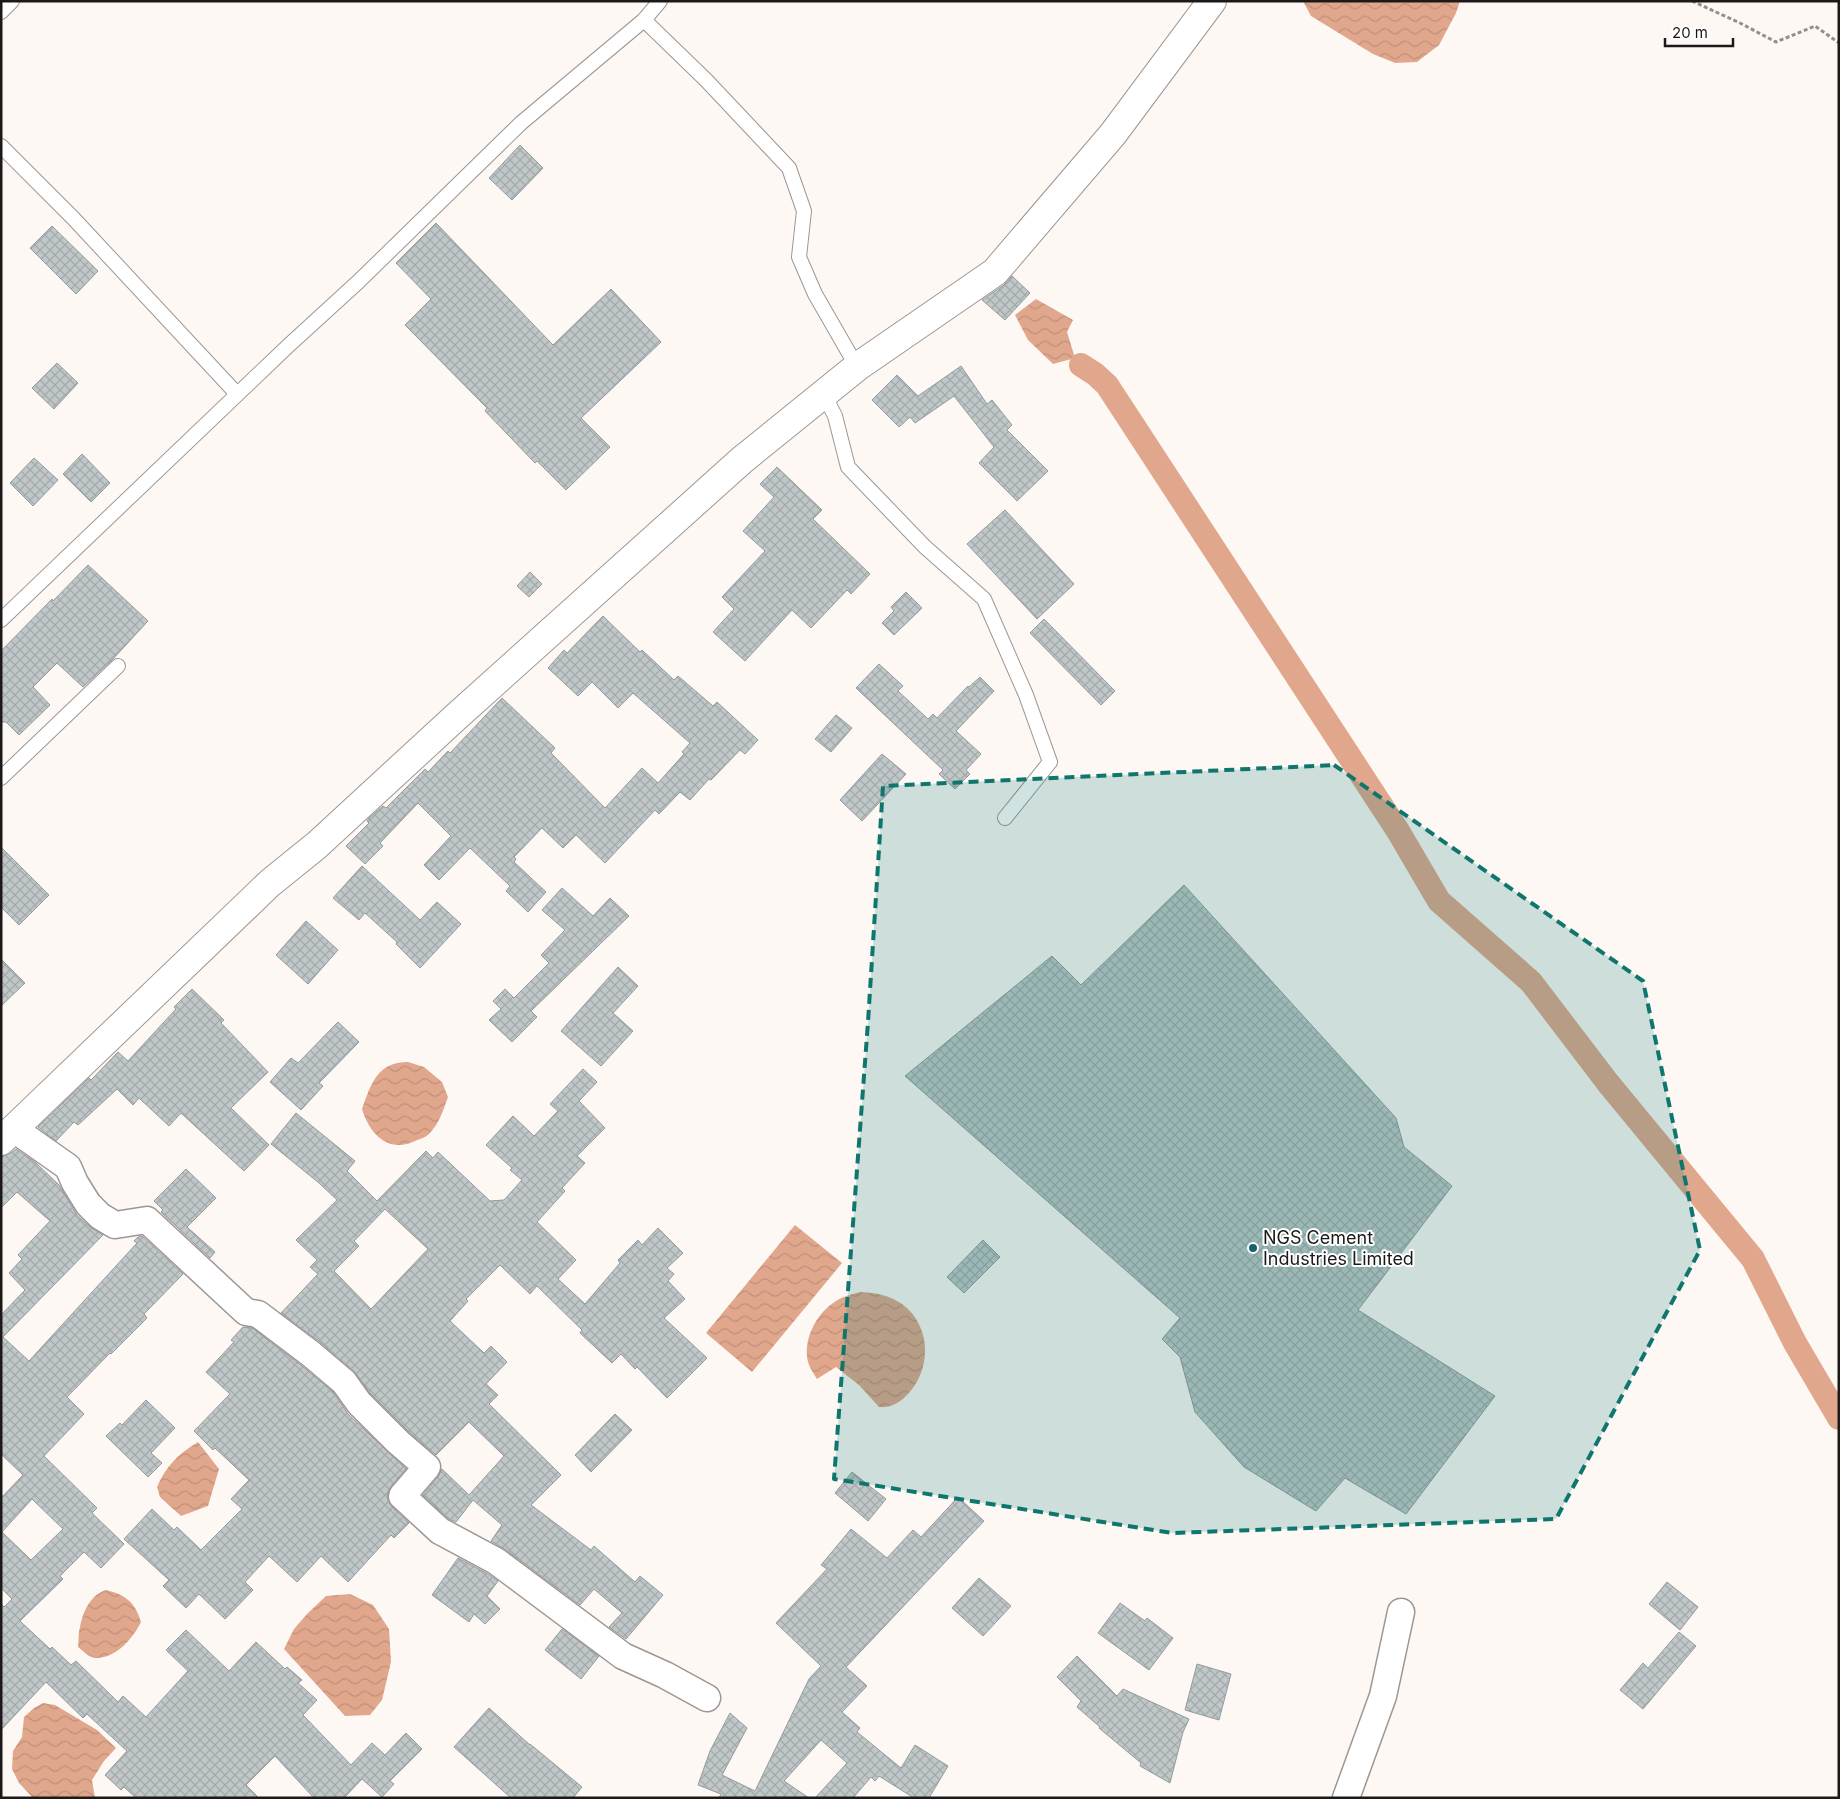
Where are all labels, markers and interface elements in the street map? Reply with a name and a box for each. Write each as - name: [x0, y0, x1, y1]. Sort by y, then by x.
- scale bar: [1665, 15, 1732, 47]
- text: 20 m: [1672, 23, 1708, 42]
- place label: NGS Cement Industries Limited: [1263, 1227, 1414, 1269]
- marker: NGS Cement Industries Limited: [1247, 1242, 1259, 1254]

